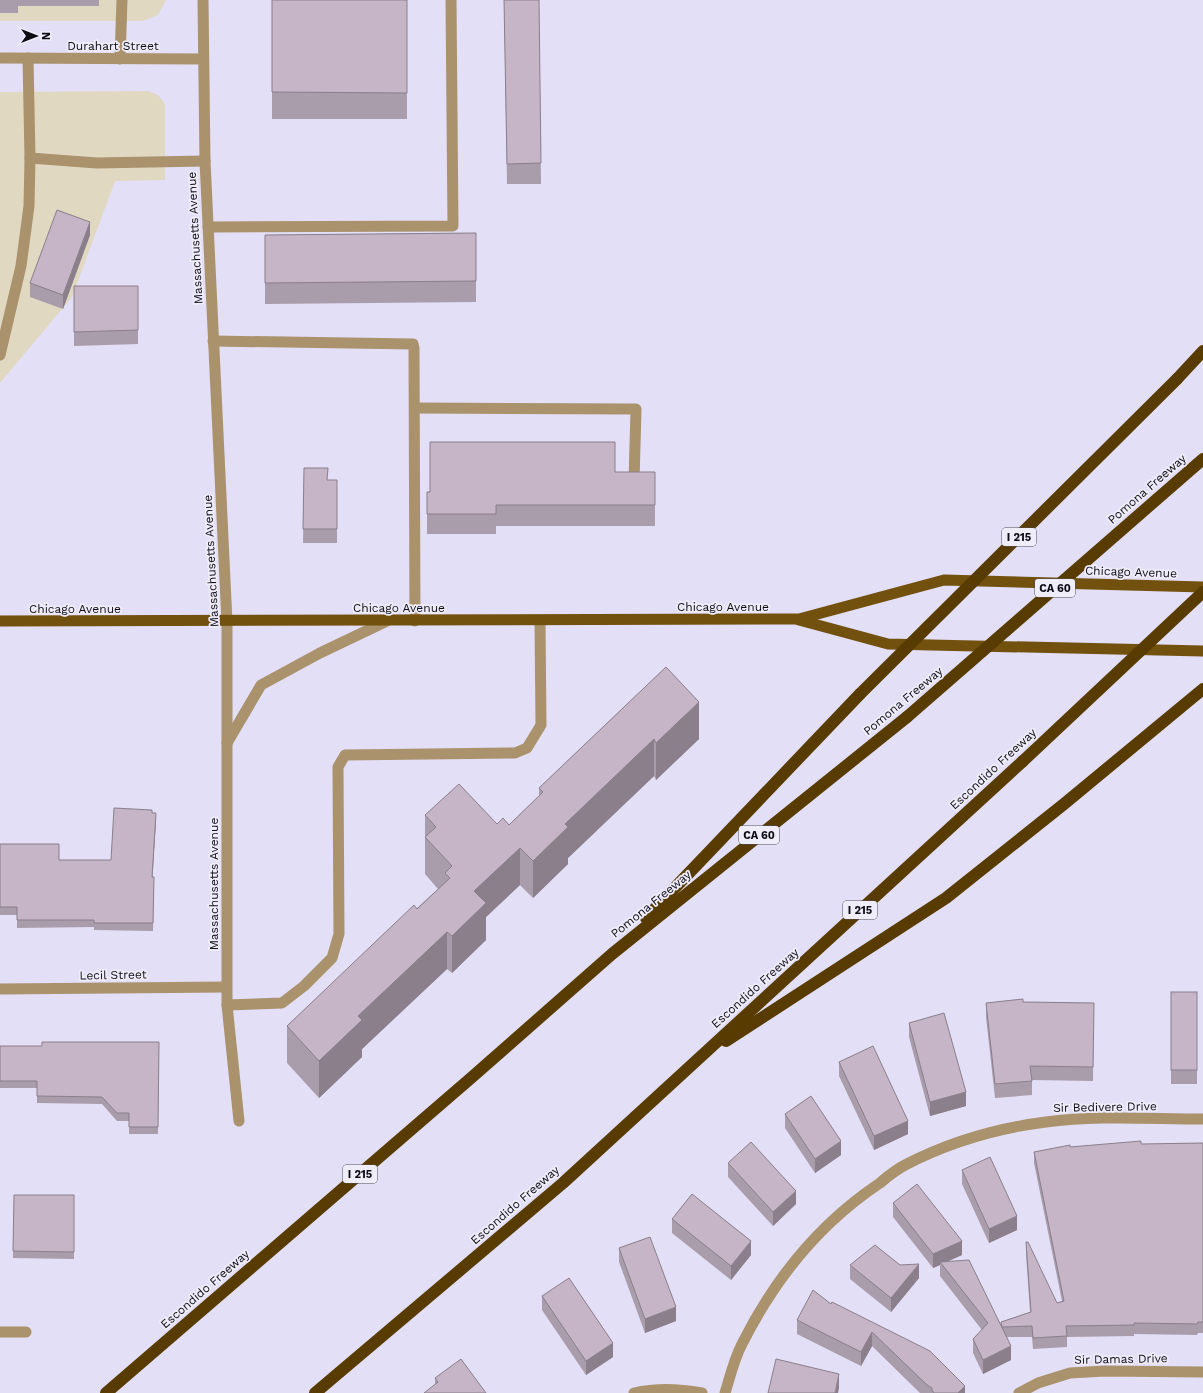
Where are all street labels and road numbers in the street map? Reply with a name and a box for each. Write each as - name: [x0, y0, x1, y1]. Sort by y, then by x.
- street label: Durahart Street: [67, 39, 159, 53]
- street label: Massachusetts Avenue: [185, 171, 205, 305]
- street label: Pomona Freeway: [1105, 451, 1190, 527]
- street label: Massachusetts Avenue: [201, 494, 221, 628]
- road number: I 215: [1002, 528, 1036, 546]
- street label: Chicago Avenue: [1085, 563, 1177, 581]
- road number: CA 60: [1035, 579, 1075, 597]
- street label: Chicago Avenue: [677, 600, 769, 614]
- street label: Chicago Avenue: [353, 601, 445, 615]
- street label: Chicago Avenue: [29, 602, 121, 616]
- street label: Pomona Freeway: [861, 663, 946, 738]
- street label: Escondido Freeway: [947, 725, 1040, 813]
- street label: Massachusetts Avenue: [207, 818, 221, 950]
- road number: CA 60: [739, 826, 779, 844]
- street label: Pomona Freeway: [608, 867, 694, 941]
- road number: I 215: [843, 901, 877, 919]
- street label: Escondido Freeway: [708, 945, 802, 1031]
- street label: Lecil Street: [79, 967, 147, 983]
- street label: Sir Bedivere Drive: [1053, 1099, 1157, 1115]
- street label: Escondido Freeway: [468, 1162, 563, 1247]
- road number: I 215: [343, 1165, 377, 1183]
- street label: Escondido Freeway: [158, 1246, 253, 1331]
- street label: Sir Damas Drive: [1074, 1351, 1168, 1367]

